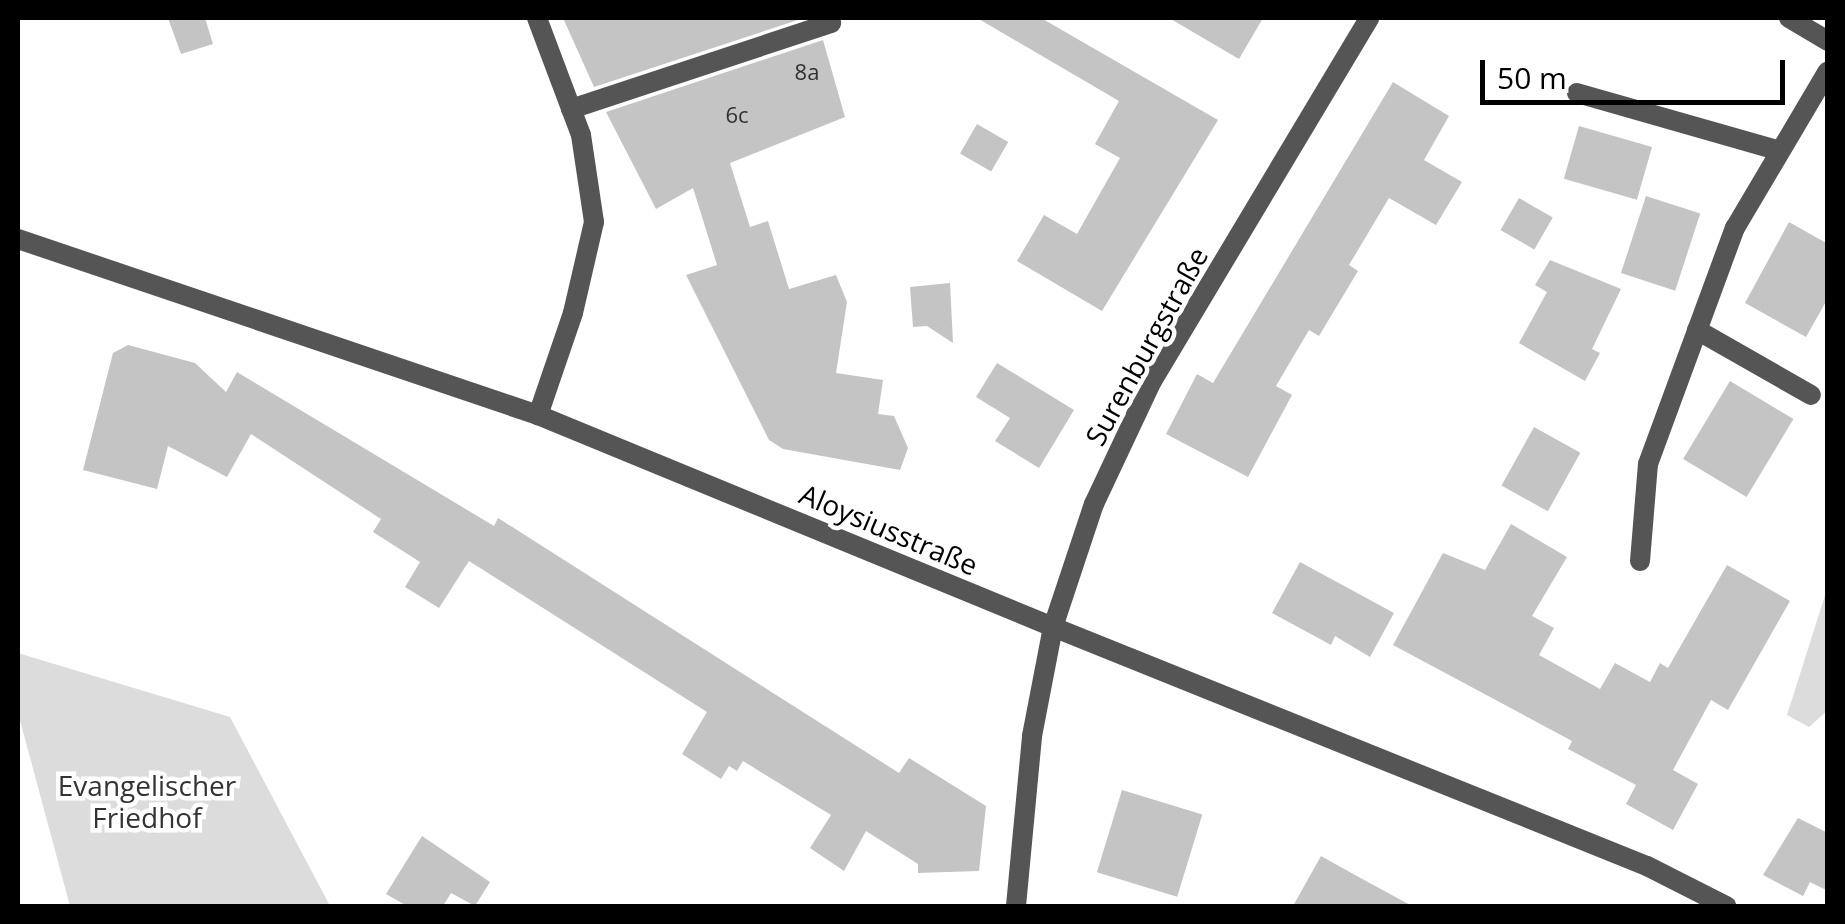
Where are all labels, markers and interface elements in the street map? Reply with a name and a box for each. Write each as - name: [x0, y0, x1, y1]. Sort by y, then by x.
- scale bar: [1485, 40, 1790, 102]
- text: 50 m: [1497, 57, 1567, 98]
- house number: 8a: [795, 59, 819, 85]
- house number: 6c: [725, 102, 749, 128]
- street label: Surenburgstraße: [1078, 241, 1214, 451]
- street label: Aloysiusstraße: [795, 476, 983, 582]
- park label: Evangelischer Friedhof: [58, 768, 236, 834]

